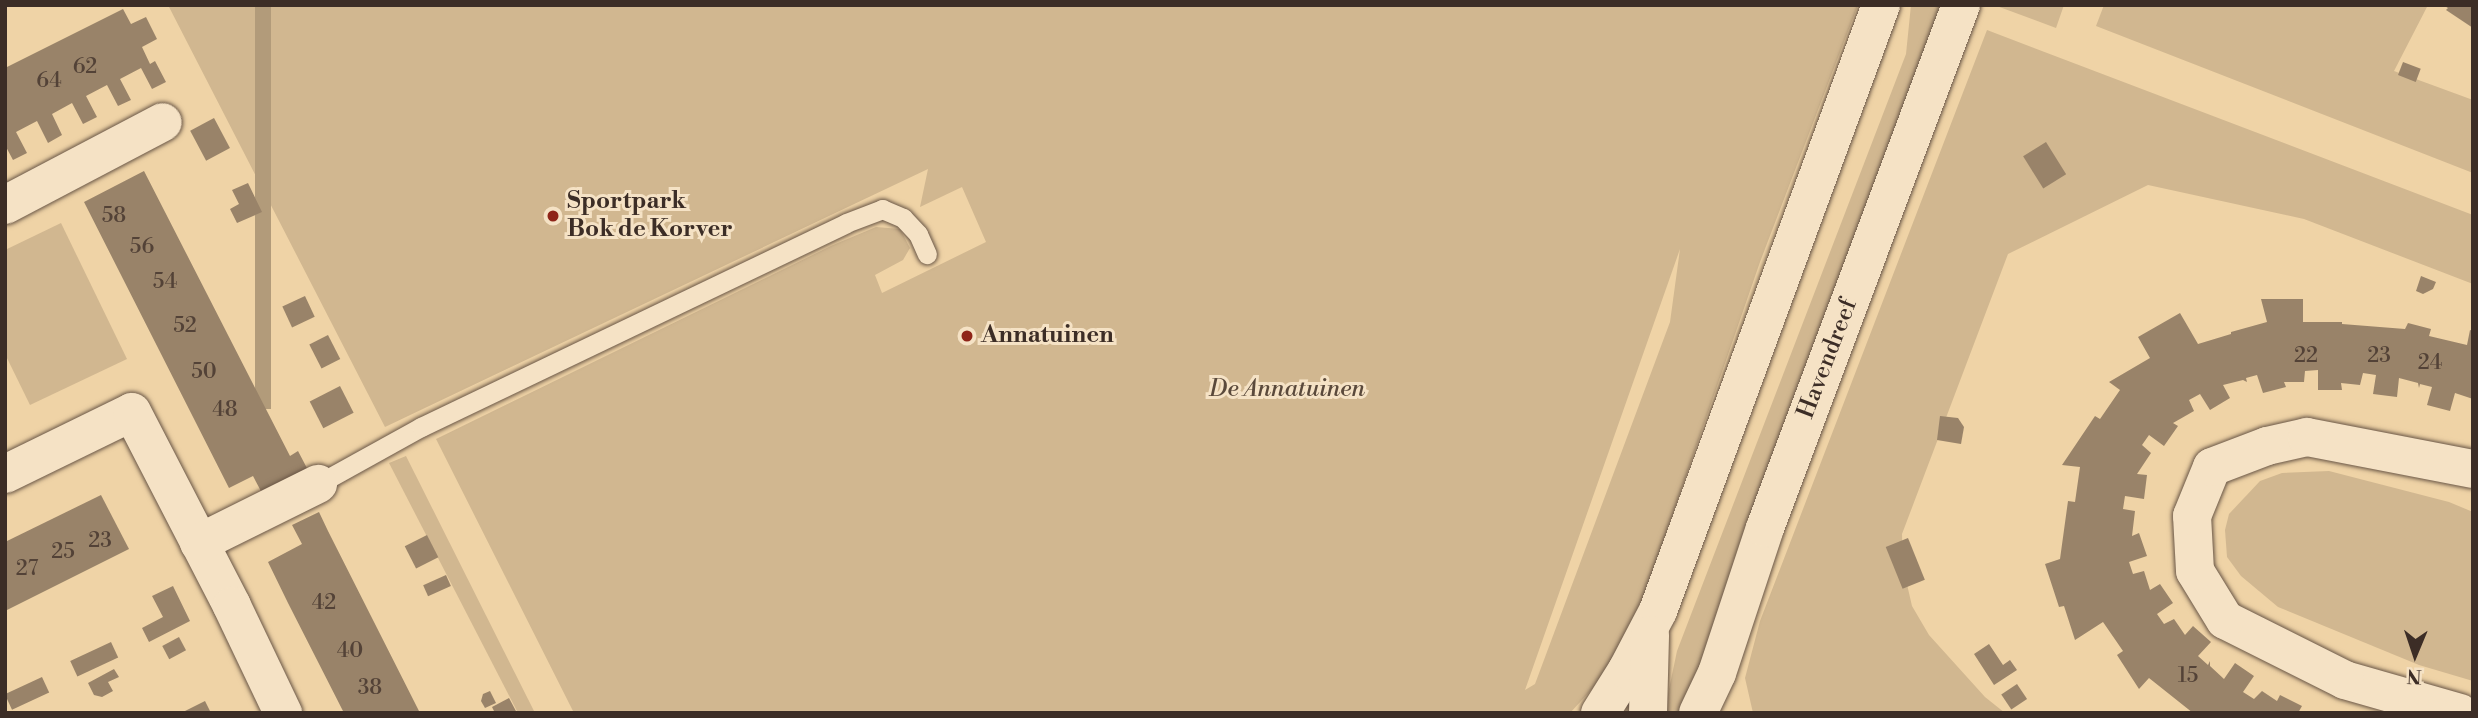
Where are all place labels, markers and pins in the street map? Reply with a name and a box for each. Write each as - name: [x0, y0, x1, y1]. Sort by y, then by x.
- place label: Sportpark Bok de Korver: [567, 188, 733, 244]
- marker: Sportpark Bok de Korver: [545, 208, 561, 224]
- place label: Annatuinen: [981, 322, 1114, 350]
- marker: Annatuinen: [959, 328, 975, 344]

